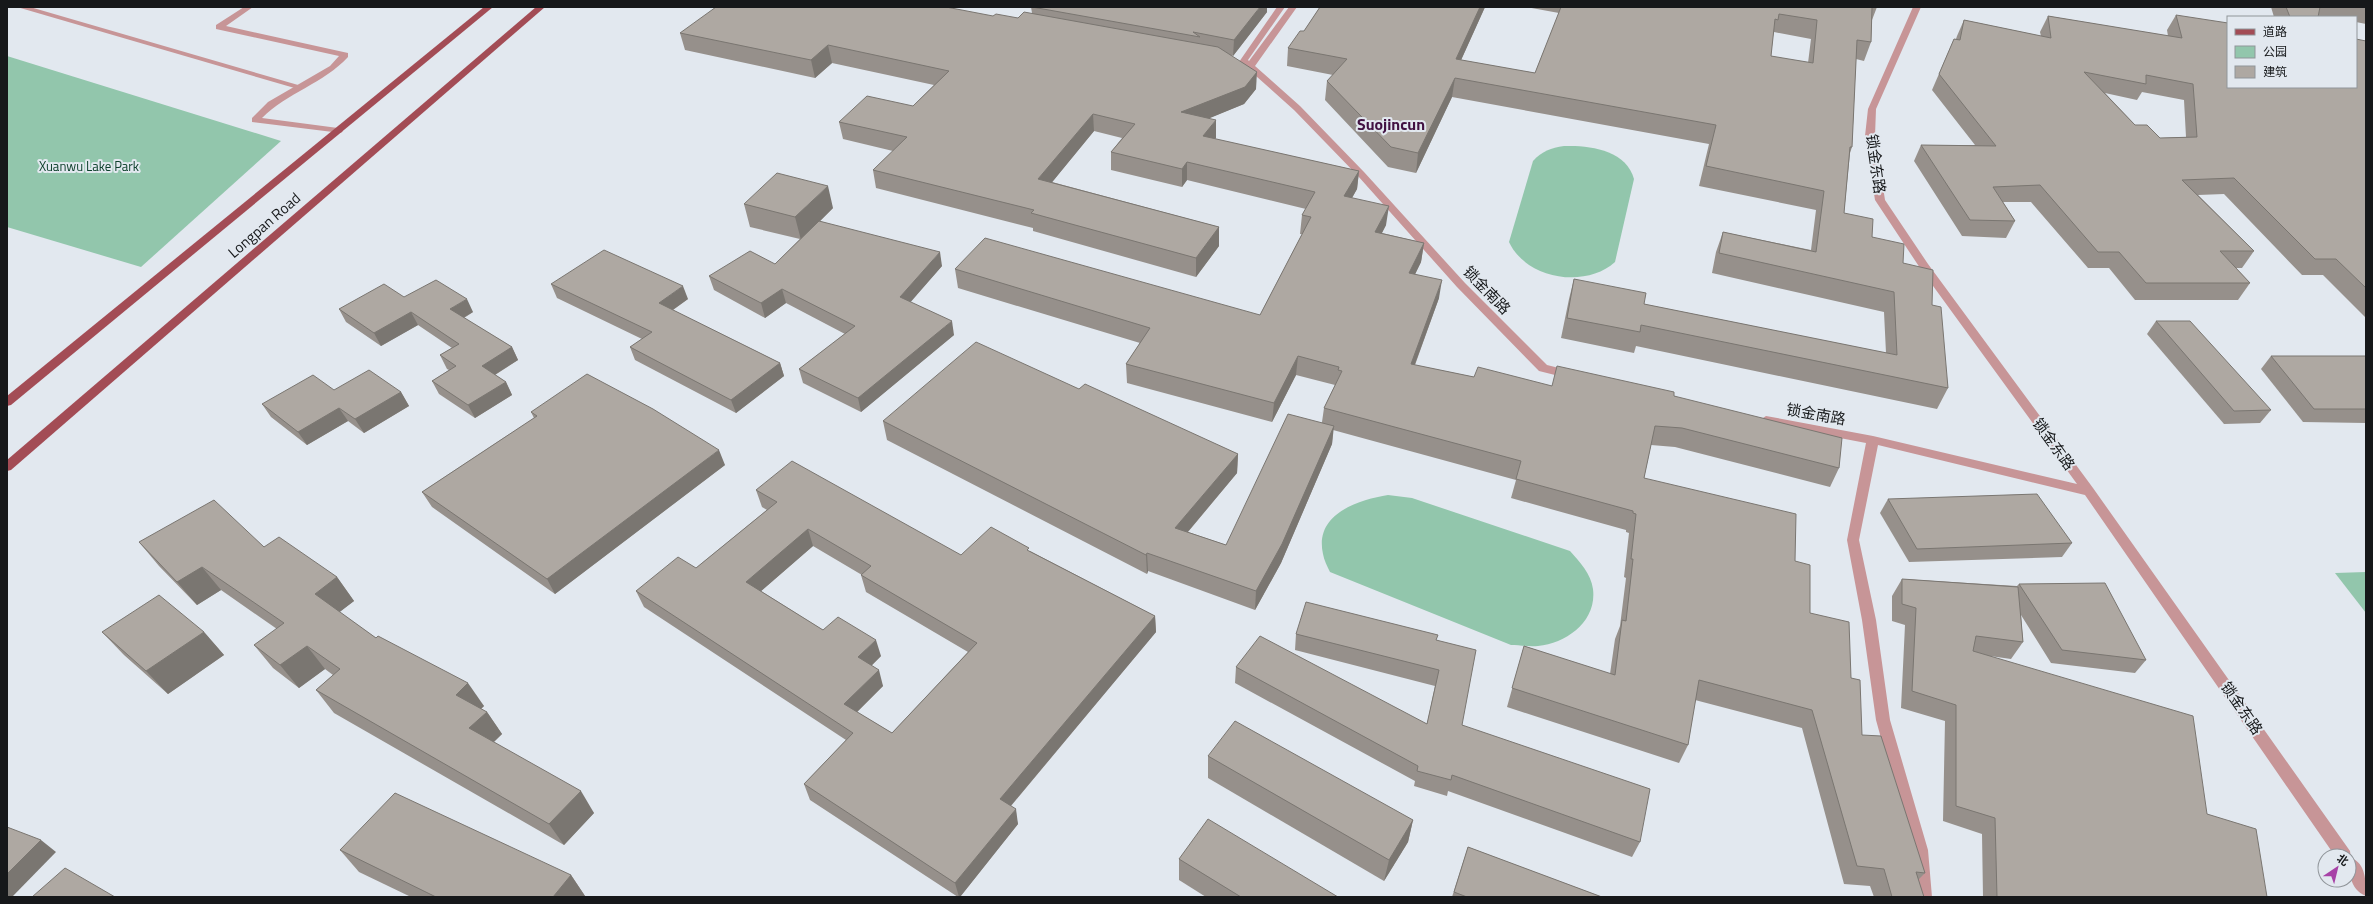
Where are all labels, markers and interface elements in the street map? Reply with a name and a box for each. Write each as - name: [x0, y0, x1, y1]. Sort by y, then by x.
- legend: [2227, 16, 2357, 88]
- text: 道路: [2263, 22, 2287, 41]
- text: 公园: [2263, 42, 2287, 61]
- text: 建筑: [2263, 62, 2287, 81]
- district label: Suojincun: [1357, 112, 1425, 136]
- street label: 锁金东路: [1860, 133, 1892, 195]
- park label: Xuanwu Lake Park: [39, 156, 139, 176]
- street label: Longpan Road: [222, 187, 306, 263]
- street label: 锁金南路: [1458, 260, 1516, 320]
- street label: 锁金南路: [1784, 397, 1848, 431]
- street label: 锁金东路: [2027, 413, 2081, 475]
- street label: 锁金东路: [2215, 677, 2269, 739]
- north arrow: [2317, 848, 2357, 888]
- text: 北: [2334, 850, 2352, 870]

